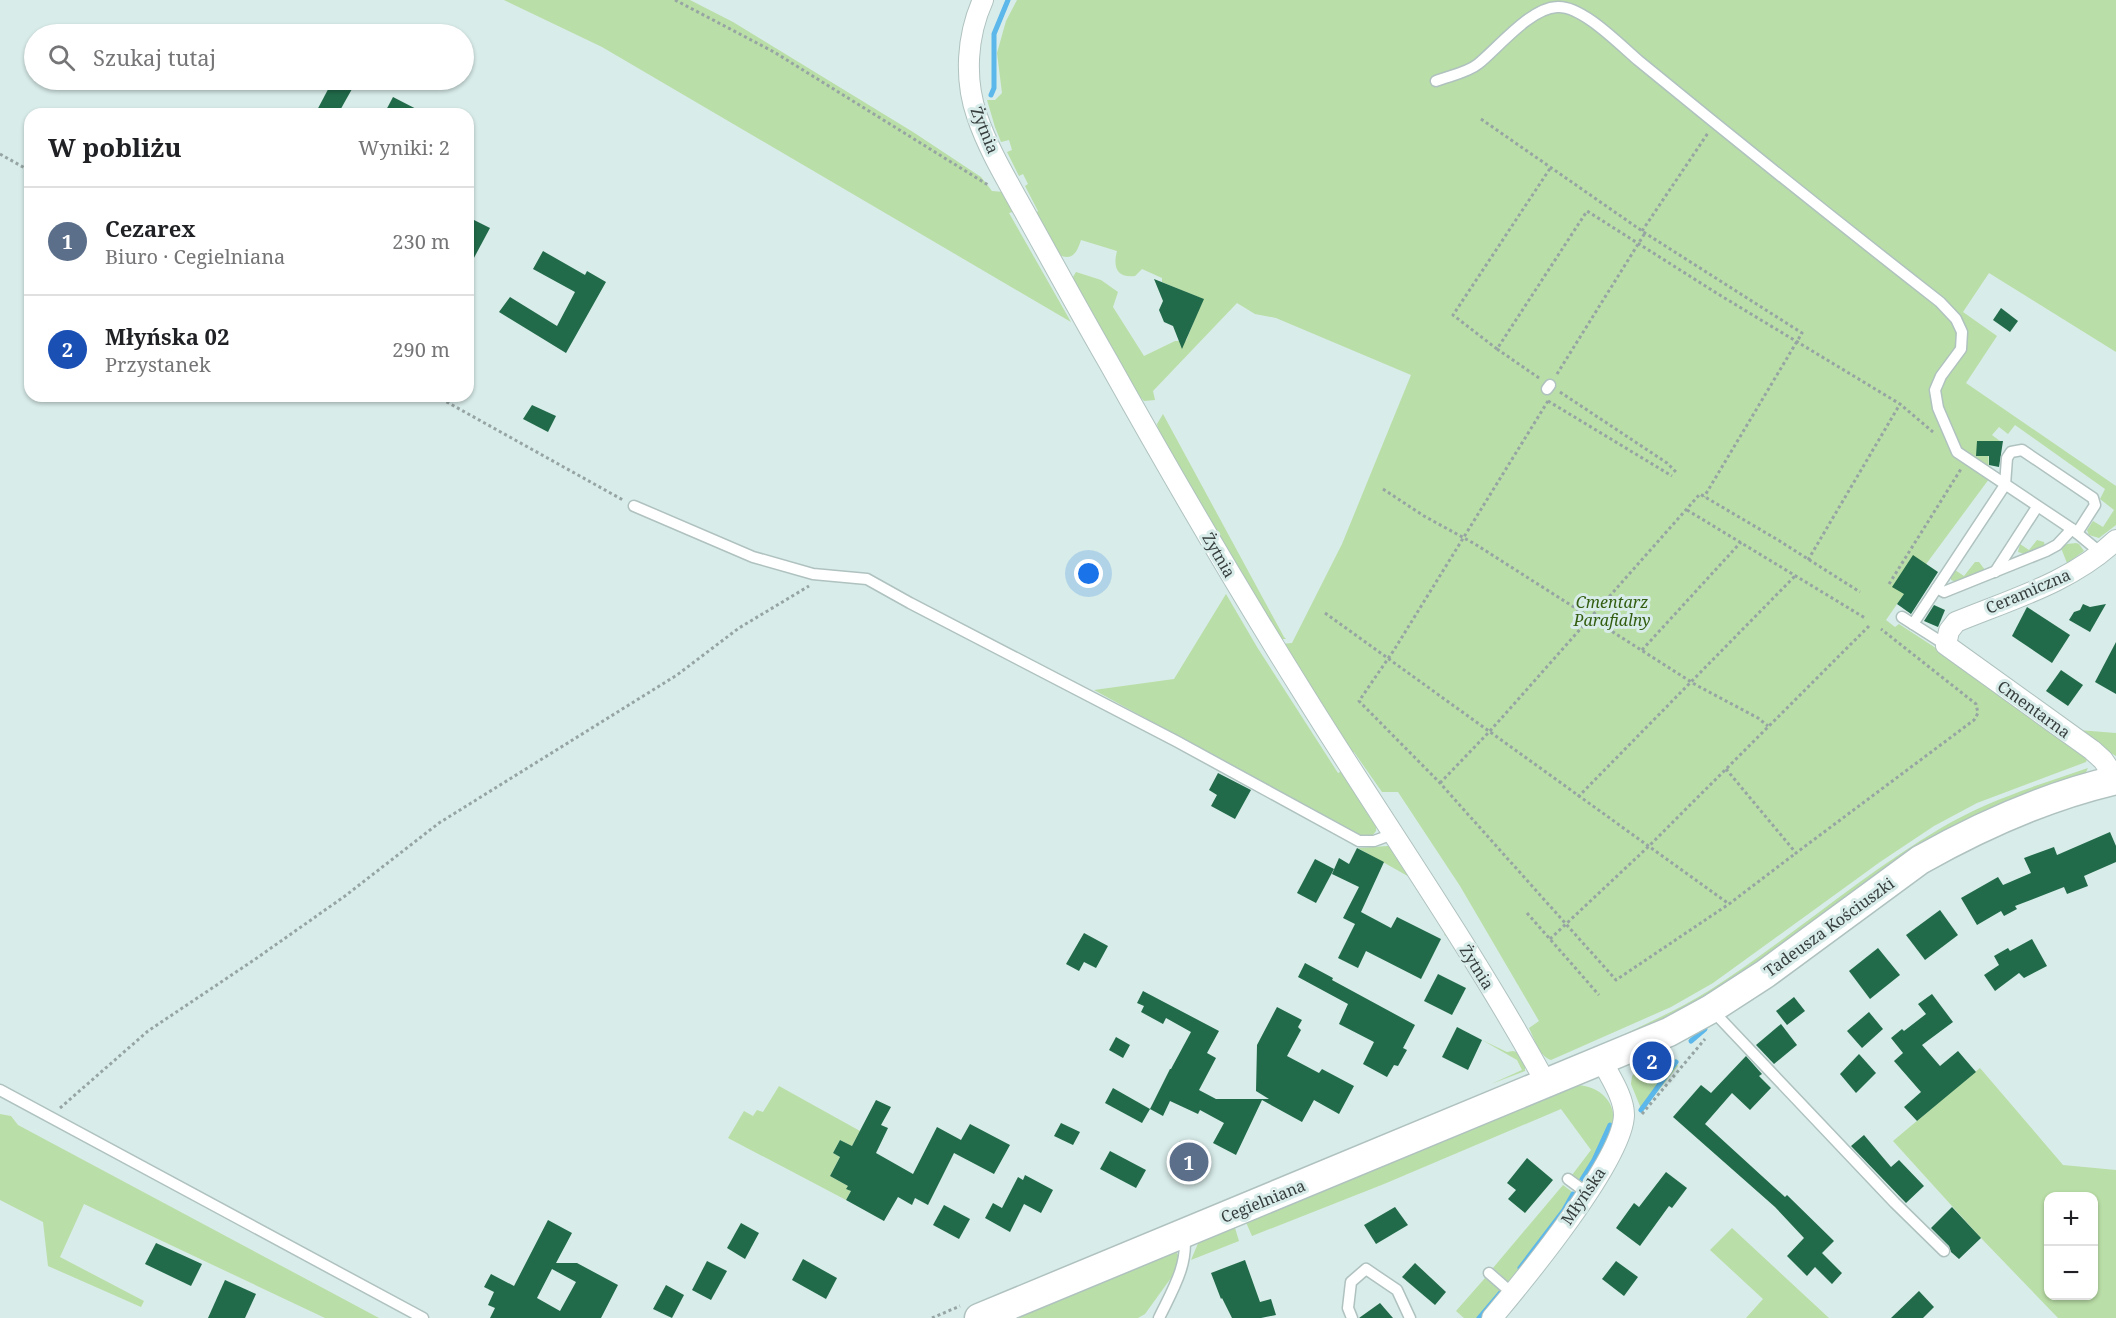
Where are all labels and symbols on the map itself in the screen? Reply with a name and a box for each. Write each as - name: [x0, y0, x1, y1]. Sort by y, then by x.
- street label: Żytnia: [966, 103, 1004, 157]
- street label: Żytnia: [1197, 528, 1241, 582]
- your location: [1074, 559, 1103, 588]
- street label: Ceramiczna: [1982, 563, 2074, 619]
- park label: Cmentarz Parafialny: [1573, 591, 1650, 631]
- street label: Cmentarna: [1993, 675, 2075, 743]
- street label: Tadeusza Kościuszki: [1760, 872, 1898, 982]
- street label: Żytnia: [1455, 941, 1499, 993]
- pin: 2: [1632, 1038, 1672, 1084]
- pin: 1: [1170, 1140, 1208, 1184]
- street label: Młyńska: [1556, 1163, 1610, 1229]
- street label: Cegielniana: [1217, 1174, 1309, 1228]

